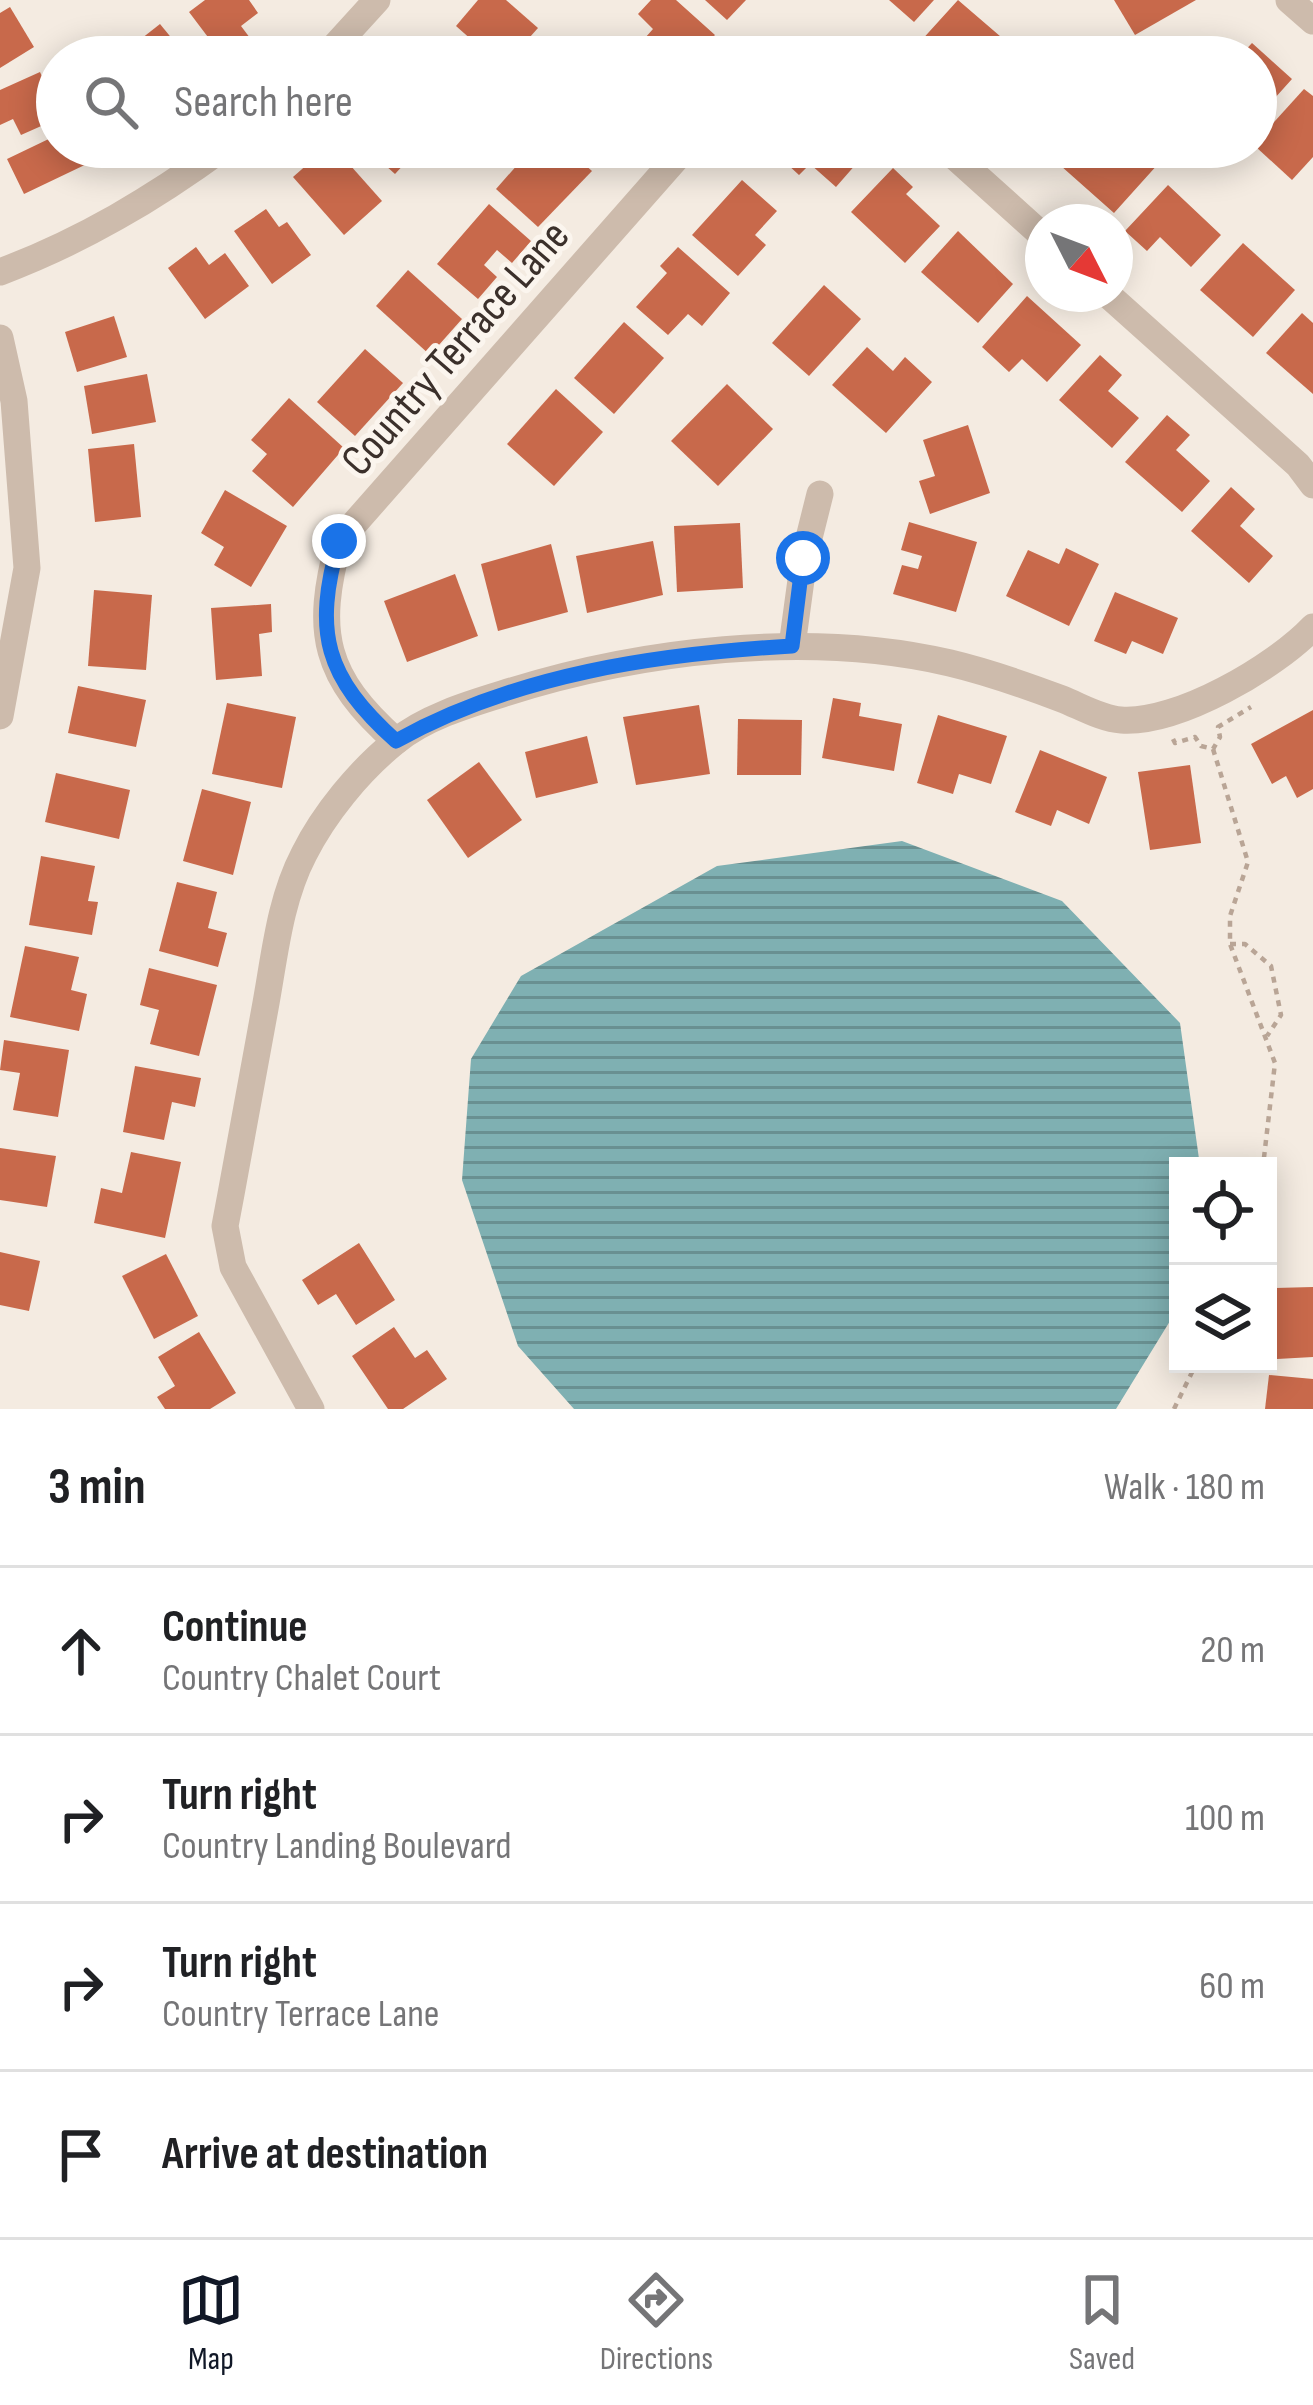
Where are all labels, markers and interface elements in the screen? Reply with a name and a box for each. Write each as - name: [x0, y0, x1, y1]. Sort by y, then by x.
- search box: [36, 36, 1277, 168]
- icon: search: [78, 69, 144, 135]
- text: Search here: [174, 75, 353, 130]
- north arrow: [1025, 204, 1133, 312]
- street label: Country Terrace Lane: [330, 210, 582, 488]
- route end: [312, 514, 366, 568]
- route start: [776, 531, 830, 585]
- map controls: [1169, 1157, 1277, 1373]
- button: locate: [1169, 1157, 1277, 1265]
- button: layers: [1169, 1265, 1277, 1373]
- text: 3 min: [48, 1457, 146, 1518]
- text: Walk · 180 m: [1104, 1464, 1265, 1511]
- text: Continue: [162, 1600, 308, 1655]
- icon: ahead: [48, 1618, 114, 1684]
- text: 20 m: [1200, 1627, 1265, 1674]
- text: Country Chalet Court: [162, 1655, 441, 1702]
- text: Turn right: [162, 1768, 317, 1823]
- icon: right: [48, 1786, 114, 1852]
- text: 100 m: [1185, 1795, 1265, 1842]
- text: Country Landing Boulevard: [162, 1823, 512, 1870]
- text: Turn right: [162, 1936, 317, 1991]
- icon: right: [48, 1954, 114, 2020]
- text: 60 m: [1199, 1963, 1265, 2010]
- text: Country Terrace Lane: [162, 1991, 440, 2038]
- icon: arrive: [48, 2122, 114, 2188]
- text: Arrive at destination: [162, 2127, 488, 2182]
- tab: Map: [178, 2267, 244, 2379]
- tab: Directions: [600, 2267, 713, 2379]
- tab: Saved: [1069, 2267, 1135, 2379]

